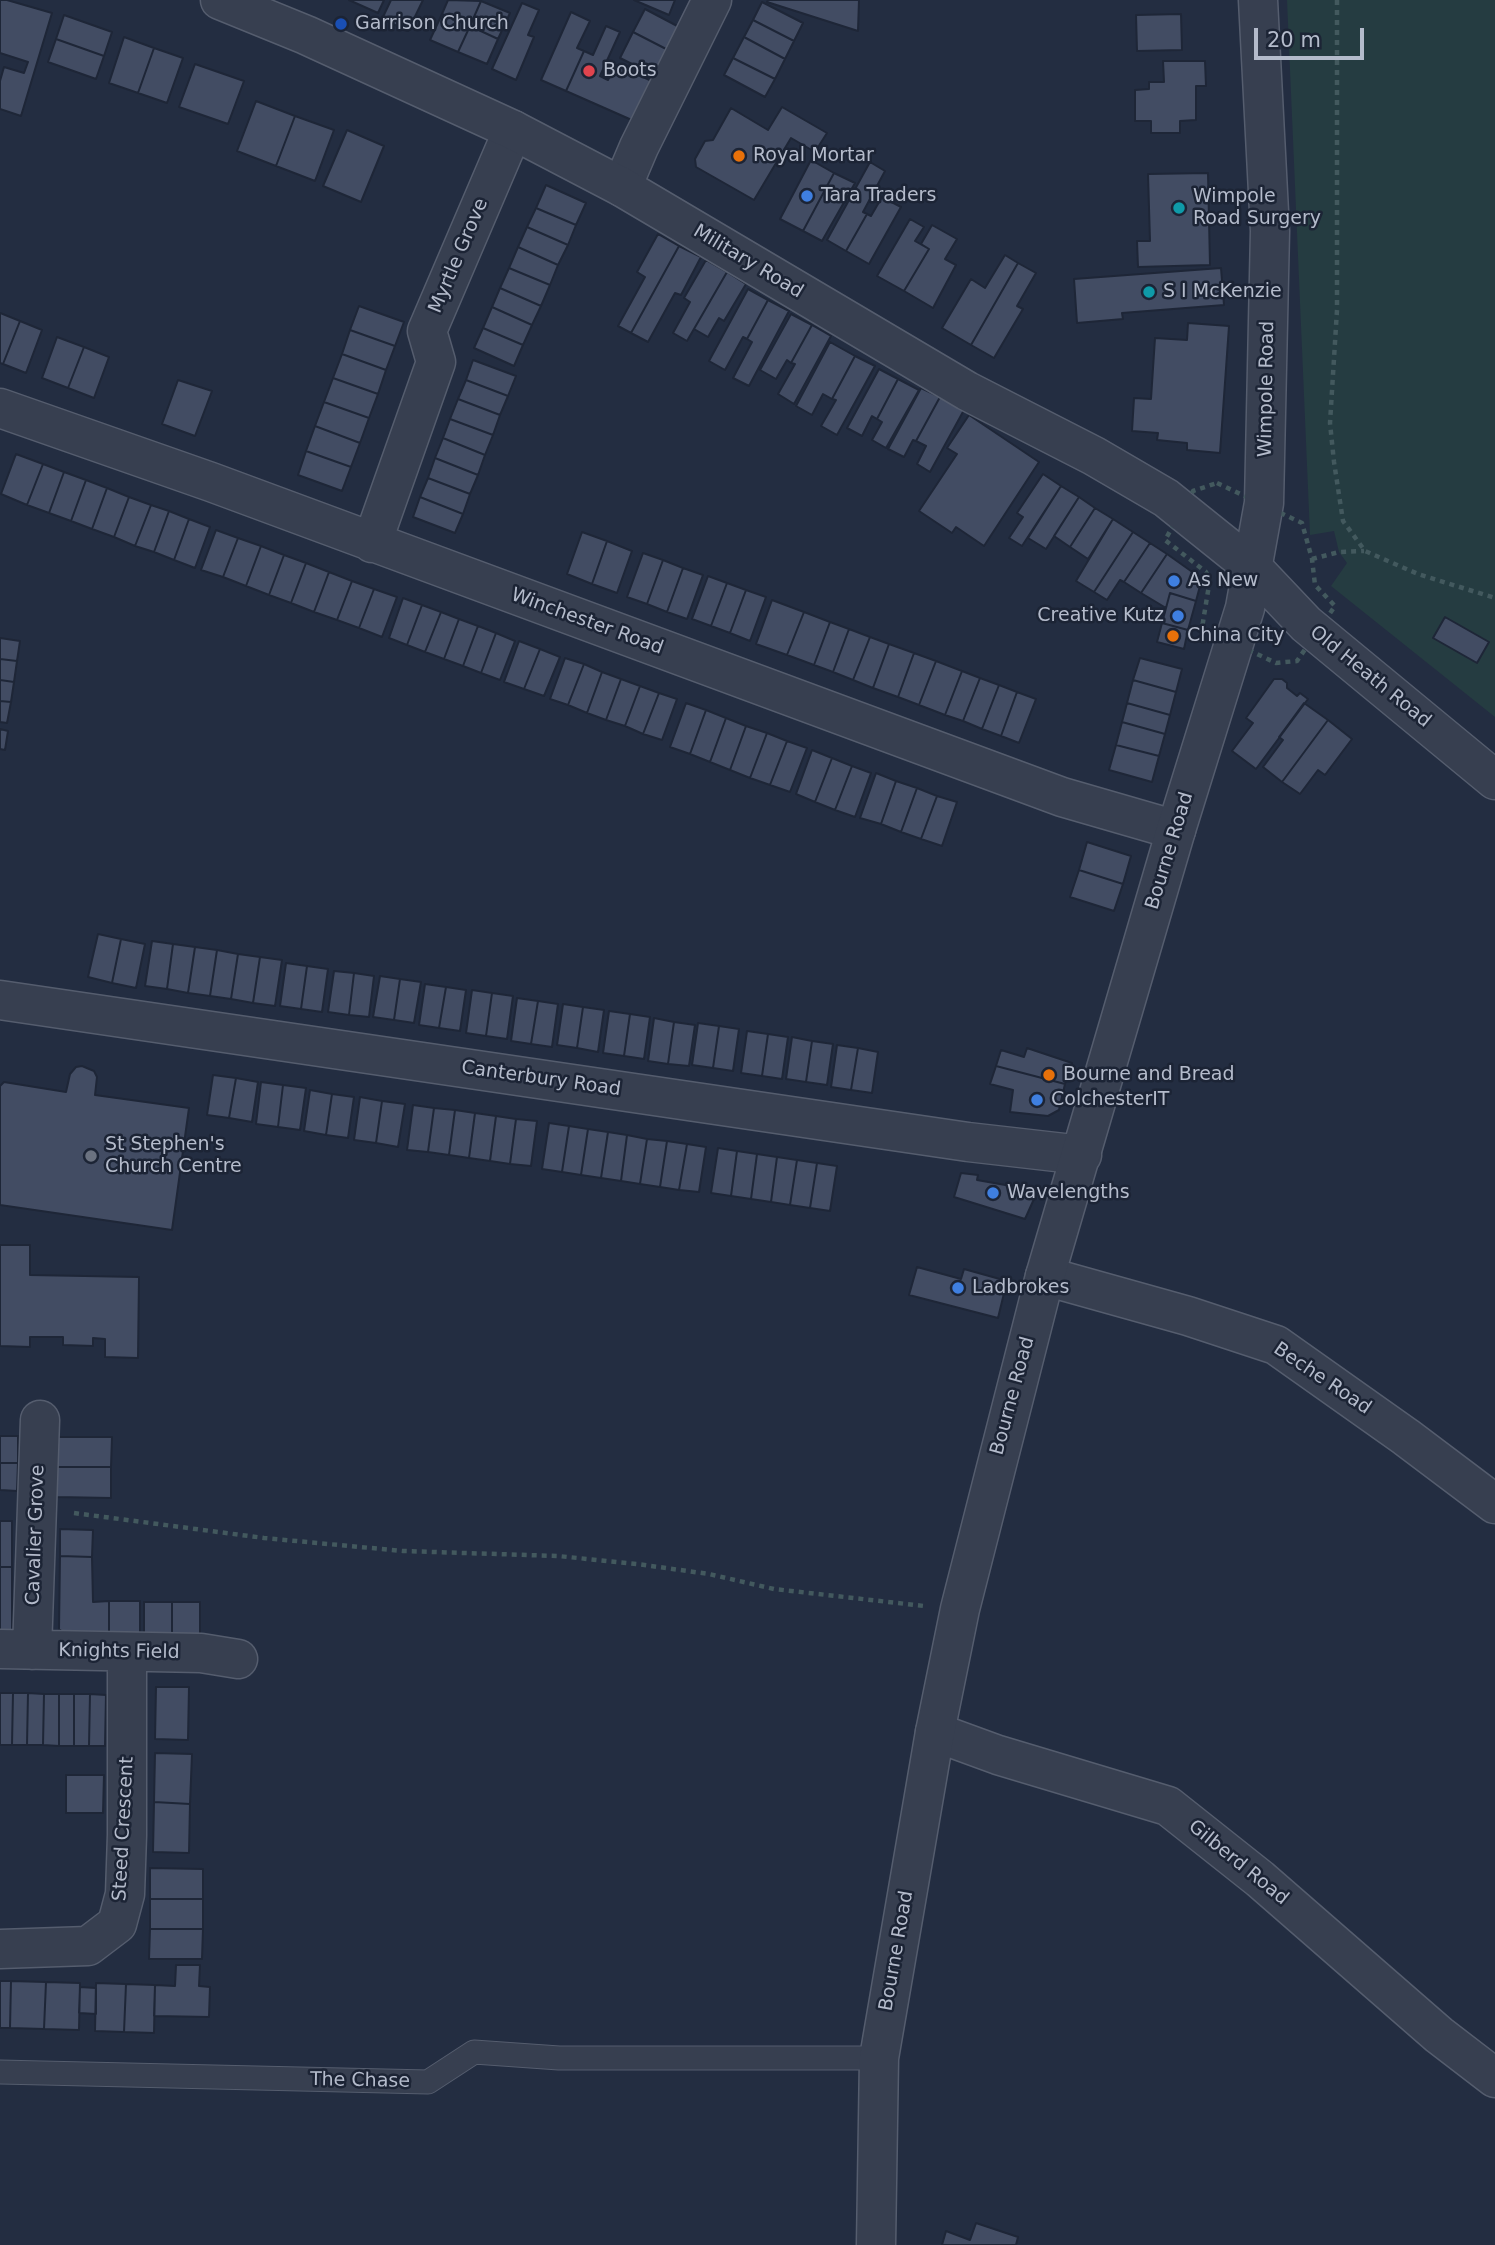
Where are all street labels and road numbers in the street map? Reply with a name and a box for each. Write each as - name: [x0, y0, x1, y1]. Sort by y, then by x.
- street label: Myrtle Grove: [425, 195, 493, 317]
- street label: Military Road: [689, 220, 807, 304]
- street label: Wimpole Road: [1254, 321, 1280, 457]
- street label: Winchester Road: [508, 584, 666, 660]
- street label: Old Heath Road: [1305, 621, 1435, 733]
- street label: Bourne Road: [1141, 790, 1199, 912]
- street label: Canterbury Road: [460, 1057, 622, 1101]
- street label: Bourne Road: [986, 1334, 1040, 1458]
- street label: Beche Road: [1269, 1338, 1375, 1420]
- street label: Cavalier Grove: [22, 1464, 50, 1606]
- street label: Knights Field: [58, 1640, 180, 1664]
- street label: Steed Crescent: [109, 1756, 139, 1902]
- street label: Gilberd Road: [1183, 1816, 1293, 1910]
- street label: Bourne Road: [875, 1889, 919, 2013]
- street label: The Chase: [310, 2069, 410, 2093]

